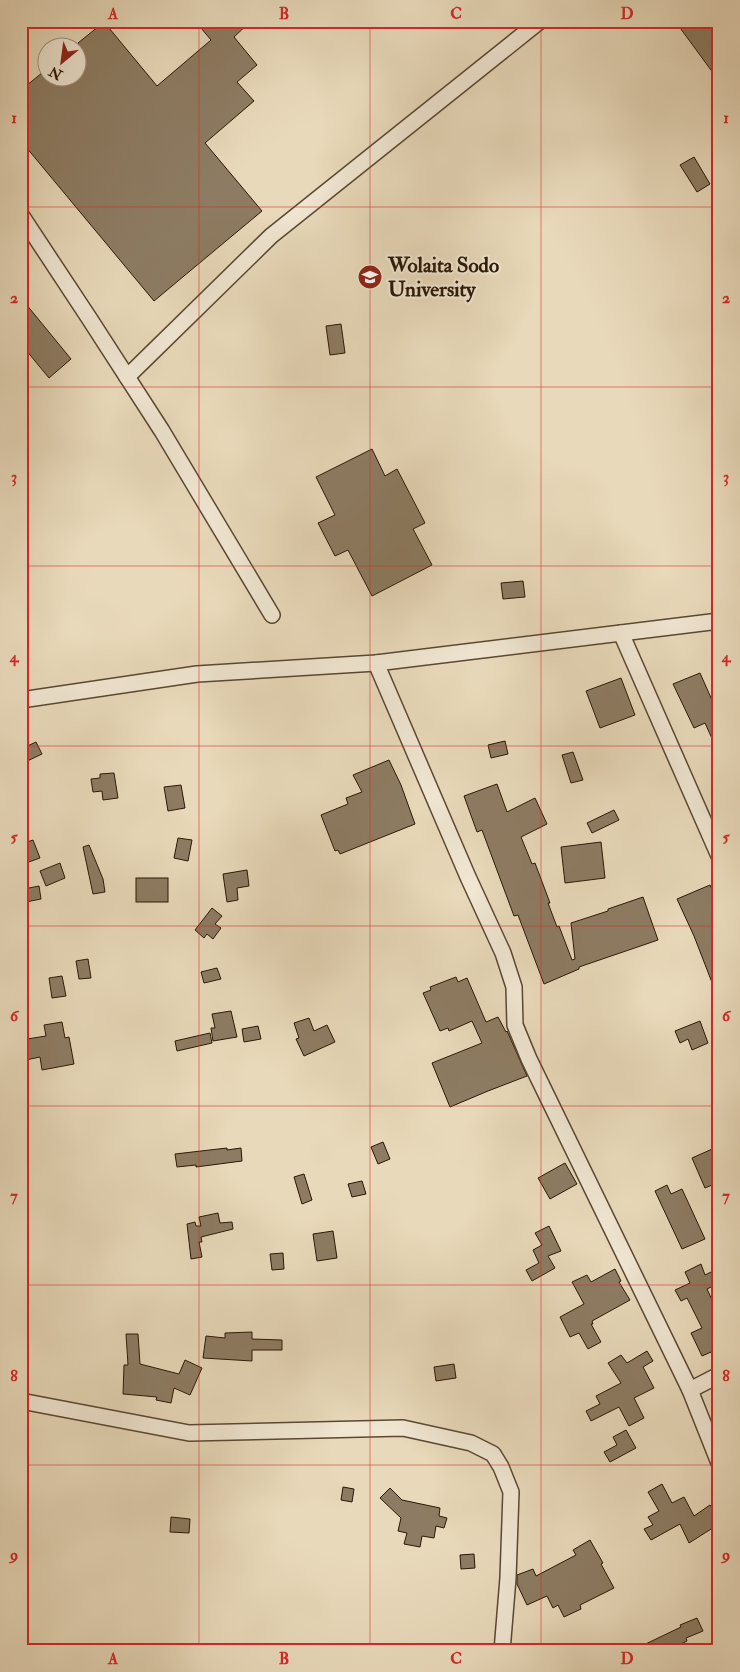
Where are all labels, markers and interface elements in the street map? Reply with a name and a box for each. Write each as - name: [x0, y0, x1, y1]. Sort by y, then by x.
- text: A: [107, 4, 119, 24]
- text: B: [279, 4, 289, 24]
- text: C: [450, 4, 462, 24]
- text: D: [620, 4, 634, 24]
- north arrow: [38, 38, 88, 88]
- text: N: [46, 62, 66, 84]
- text: 1: [11, 108, 17, 128]
- text: 1: [723, 108, 729, 128]
- place label: Wolaita Sodo University: [387, 252, 499, 303]
- school or university icon: Wolaita Sodo University: [357, 264, 383, 290]
- text: 2: [10, 288, 18, 308]
- text: 2: [722, 288, 730, 308]
- text: 3: [11, 467, 17, 487]
- text: 3: [723, 467, 729, 487]
- text: 4: [9, 647, 20, 667]
- text: 4: [721, 647, 732, 667]
- text: 5: [10, 827, 18, 847]
- text: 5: [722, 827, 730, 847]
- text: 6: [10, 1006, 20, 1026]
- text: 6: [722, 1006, 732, 1026]
- text: 7: [10, 1186, 18, 1206]
- text: 7: [722, 1186, 730, 1206]
- text: 8: [10, 1366, 18, 1386]
- text: 8: [722, 1366, 730, 1386]
- text: 9: [8, 1545, 18, 1565]
- text: 9: [720, 1545, 730, 1565]
- text: A: [107, 1649, 119, 1669]
- text: B: [279, 1649, 289, 1669]
- text: C: [450, 1649, 462, 1669]
- text: D: [620, 1649, 634, 1669]

